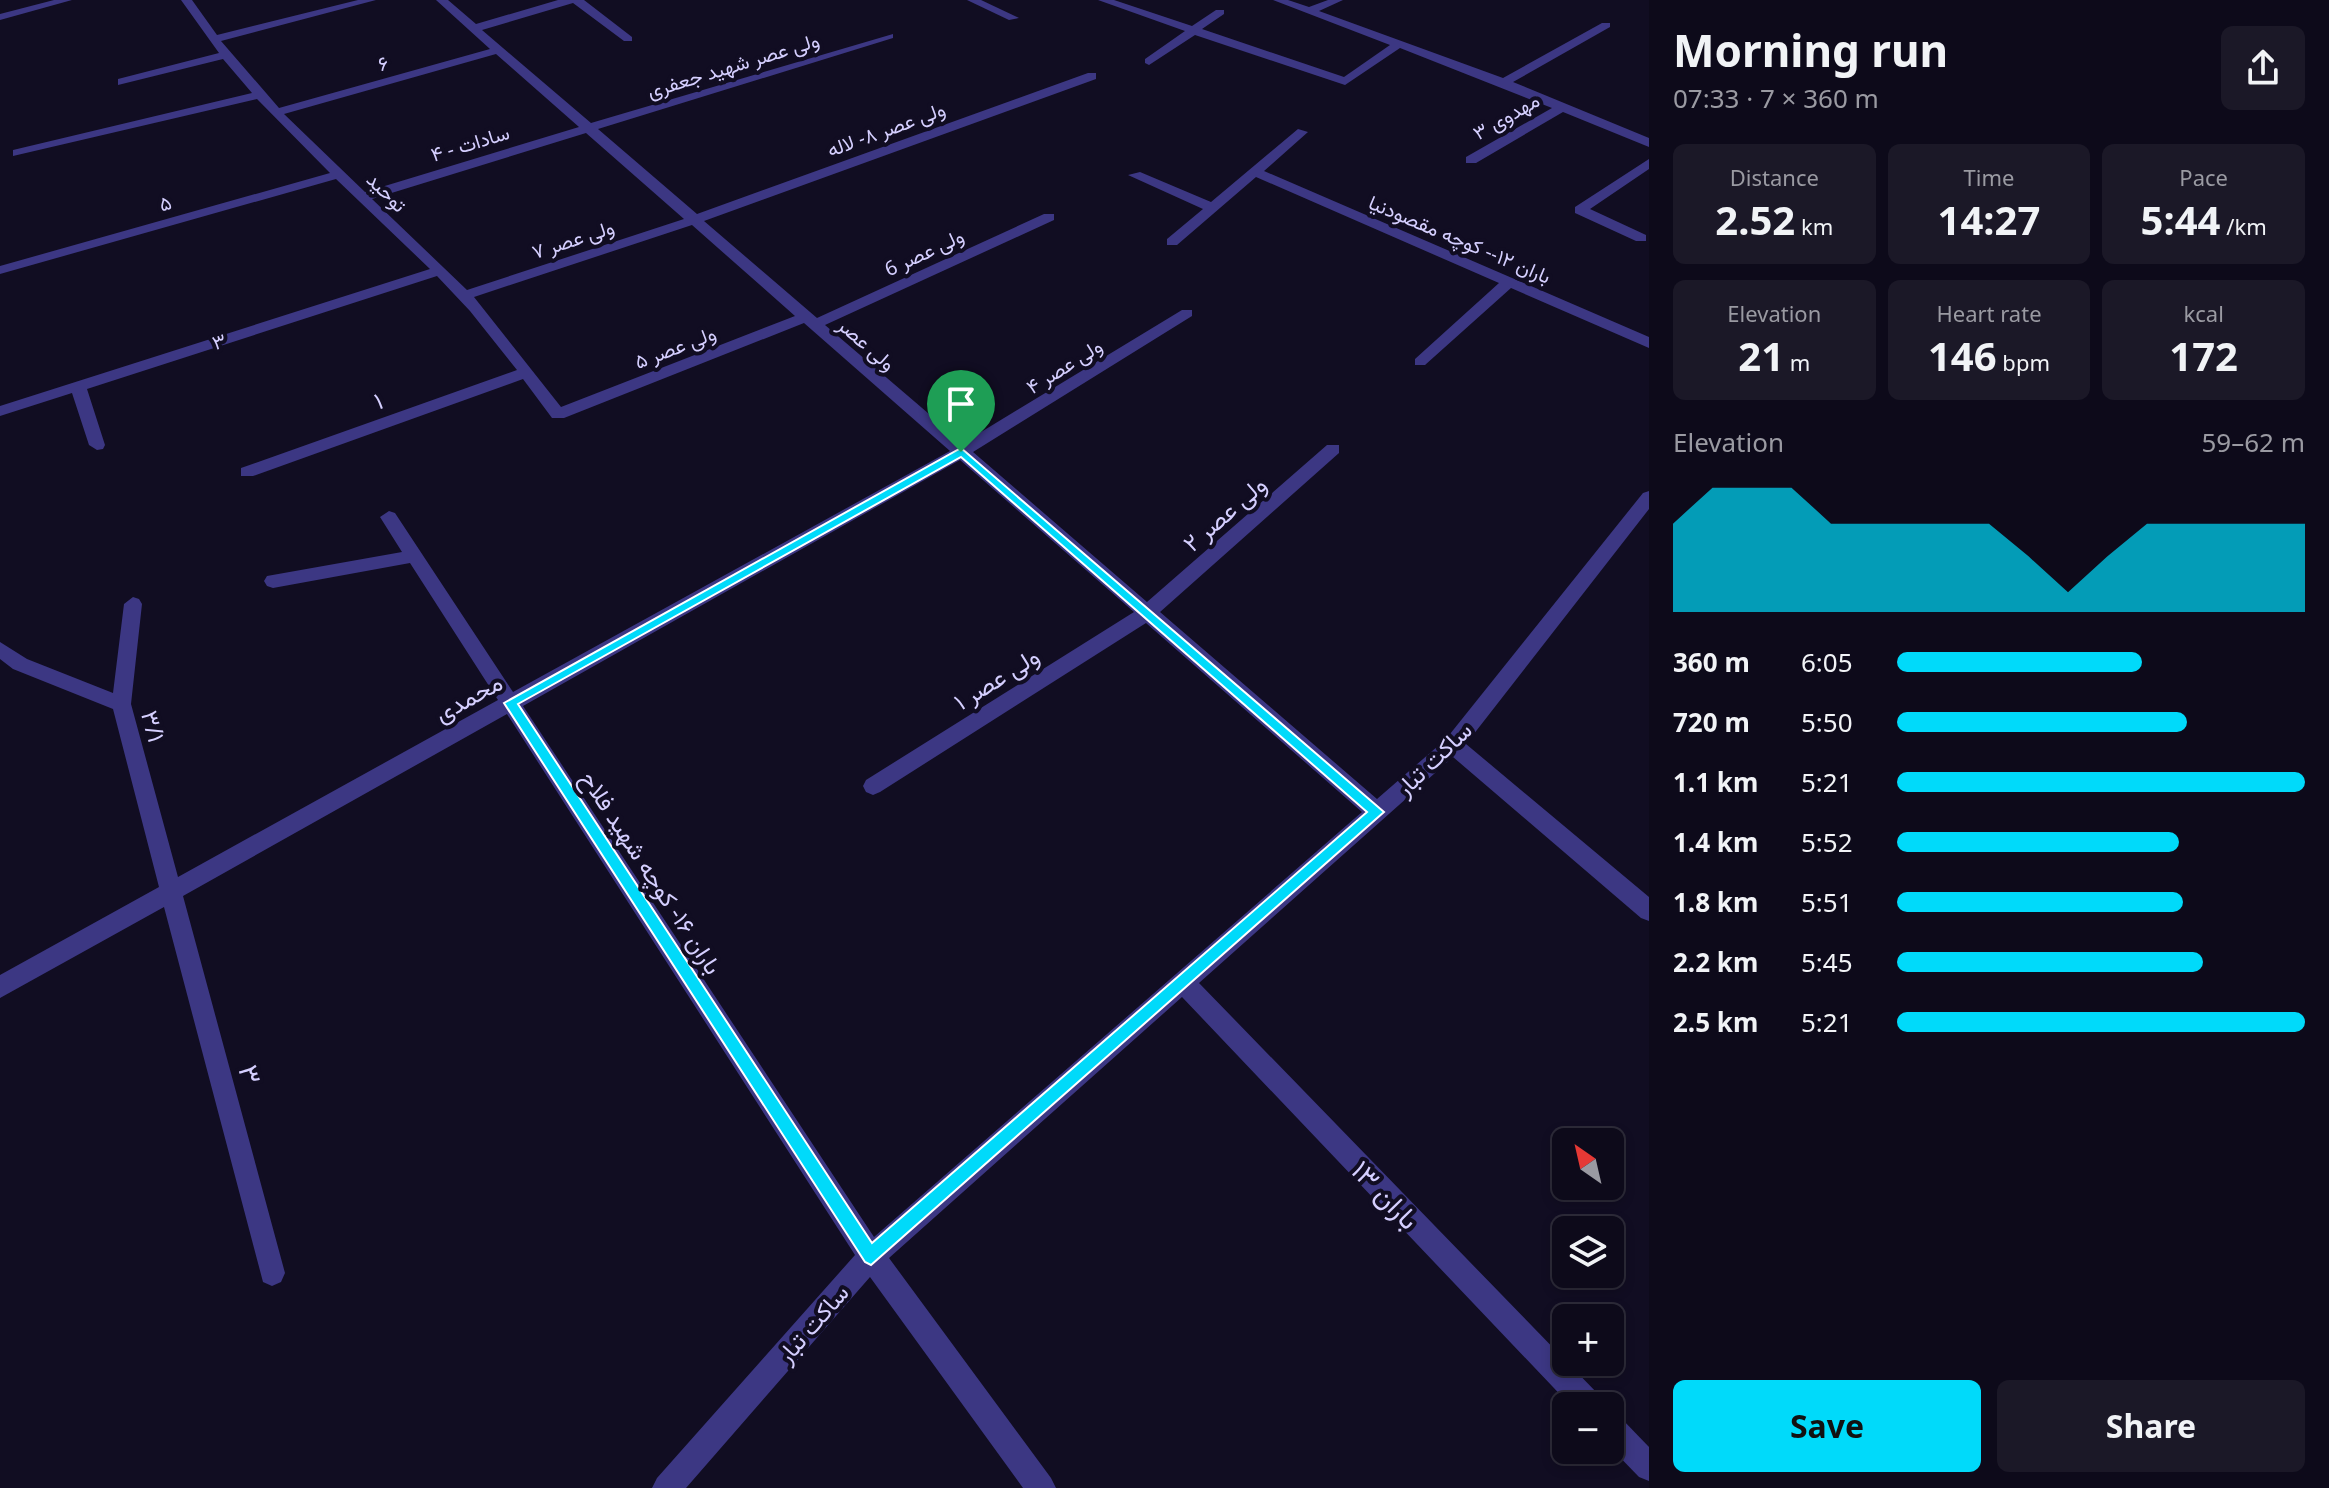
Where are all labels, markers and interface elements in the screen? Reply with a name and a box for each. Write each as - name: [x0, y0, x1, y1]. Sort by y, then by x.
- text: Morning run: [1673, 20, 1948, 80]
- street label: ولی عصر شهید جعفری: [644, 26, 822, 104]
- button: share: [2221, 26, 2305, 110]
- street label: ۶: [375, 49, 391, 77]
- text: 07:33 · 7 × 360 m: [1673, 80, 1879, 116]
- street label: مهدوی ۳: [1468, 86, 1544, 146]
- street label: ولی عصر ۸- لاله: [823, 95, 949, 163]
- street label: ۴ - سادات: [427, 118, 513, 168]
- text: Distance: [1730, 162, 1819, 192]
- text: Time: [1964, 162, 2014, 192]
- text: Pace: [2179, 162, 2228, 192]
- street label: توحید: [361, 166, 413, 218]
- street label: ۵: [156, 188, 174, 218]
- street label: باران ۱۲-- كوچه مقصودنيا: [1364, 188, 1555, 291]
- text: 2.52: [1715, 192, 1795, 247]
- text: 14:27: [1938, 192, 2040, 247]
- text: 5:44: [2141, 192, 2220, 247]
- text: km: [1795, 211, 1833, 241]
- text: /km: [2220, 211, 2267, 241]
- street label: ولی عصر ۷: [528, 213, 618, 265]
- street label: ولی عصر 6: [880, 222, 968, 282]
- text: Elevation: [1727, 298, 1821, 328]
- text: Heart rate: [1936, 298, 2042, 328]
- text: kcal: [2184, 298, 2224, 328]
- street label: ولی عصر: [832, 311, 902, 377]
- street label: ولی عصر ۵: [630, 319, 720, 375]
- street label: ۳: [209, 326, 229, 356]
- text: 21: [1738, 328, 1784, 383]
- text: 146: [1928, 328, 1997, 383]
- text: 172: [2169, 328, 2238, 383]
- street label: ولی عصر ۴: [1021, 332, 1107, 400]
- text: m: [1784, 347, 1810, 377]
- text: bpm: [1997, 347, 2050, 377]
- pin: [927, 370, 995, 452]
- icon: arrive: [939, 382, 983, 426]
- street label: ۱: [369, 383, 387, 417]
- text: Elevation: [1673, 424, 1784, 460]
- text: 59–62 m: [2201, 424, 2305, 460]
- street label: ولی عصر ۲: [1175, 468, 1273, 558]
- street label: ولی عصر ۱: [947, 639, 1045, 717]
- text: 360 m: [1673, 644, 1750, 680]
- text: 6:05: [1801, 644, 1853, 680]
- street label: محمدی: [428, 665, 508, 729]
- text: 720 m: [1673, 704, 1750, 740]
- text: 5:50: [1801, 704, 1853, 740]
- street label: ۳/۱: [134, 706, 174, 746]
- street label: ساکت تبار: [1387, 713, 1478, 803]
- street label: باران ۱۶- کوچه شهید فلاح: [573, 764, 730, 981]
- text: 1.1 km: [1673, 764, 1758, 800]
- text: 5:21: [1801, 764, 1853, 800]
- text: 1.4 km: [1673, 824, 1758, 860]
- text: 5:52: [1801, 824, 1853, 860]
- text: 1.8 km: [1673, 884, 1758, 920]
- text: 5:51: [1801, 884, 1853, 920]
- text: 2.2 km: [1673, 944, 1758, 980]
- text: 5:45: [1801, 944, 1853, 980]
- text: 2.5 km: [1673, 1004, 1758, 1040]
- text: 5:21: [1801, 1004, 1853, 1040]
- street label: ۳: [230, 1060, 272, 1088]
- north arrow: [1552, 1128, 1624, 1200]
- map controls: [1552, 1128, 1624, 1464]
- street label: باران ۱۳: [1344, 1151, 1428, 1237]
- button: layers: [1552, 1216, 1624, 1288]
- street label: ساکت تبار: [768, 1276, 855, 1370]
- button: +: [1552, 1304, 1624, 1376]
- button: Save: [1673, 1380, 1981, 1472]
- button: Share: [1997, 1380, 2305, 1472]
- button: −: [1552, 1392, 1624, 1464]

